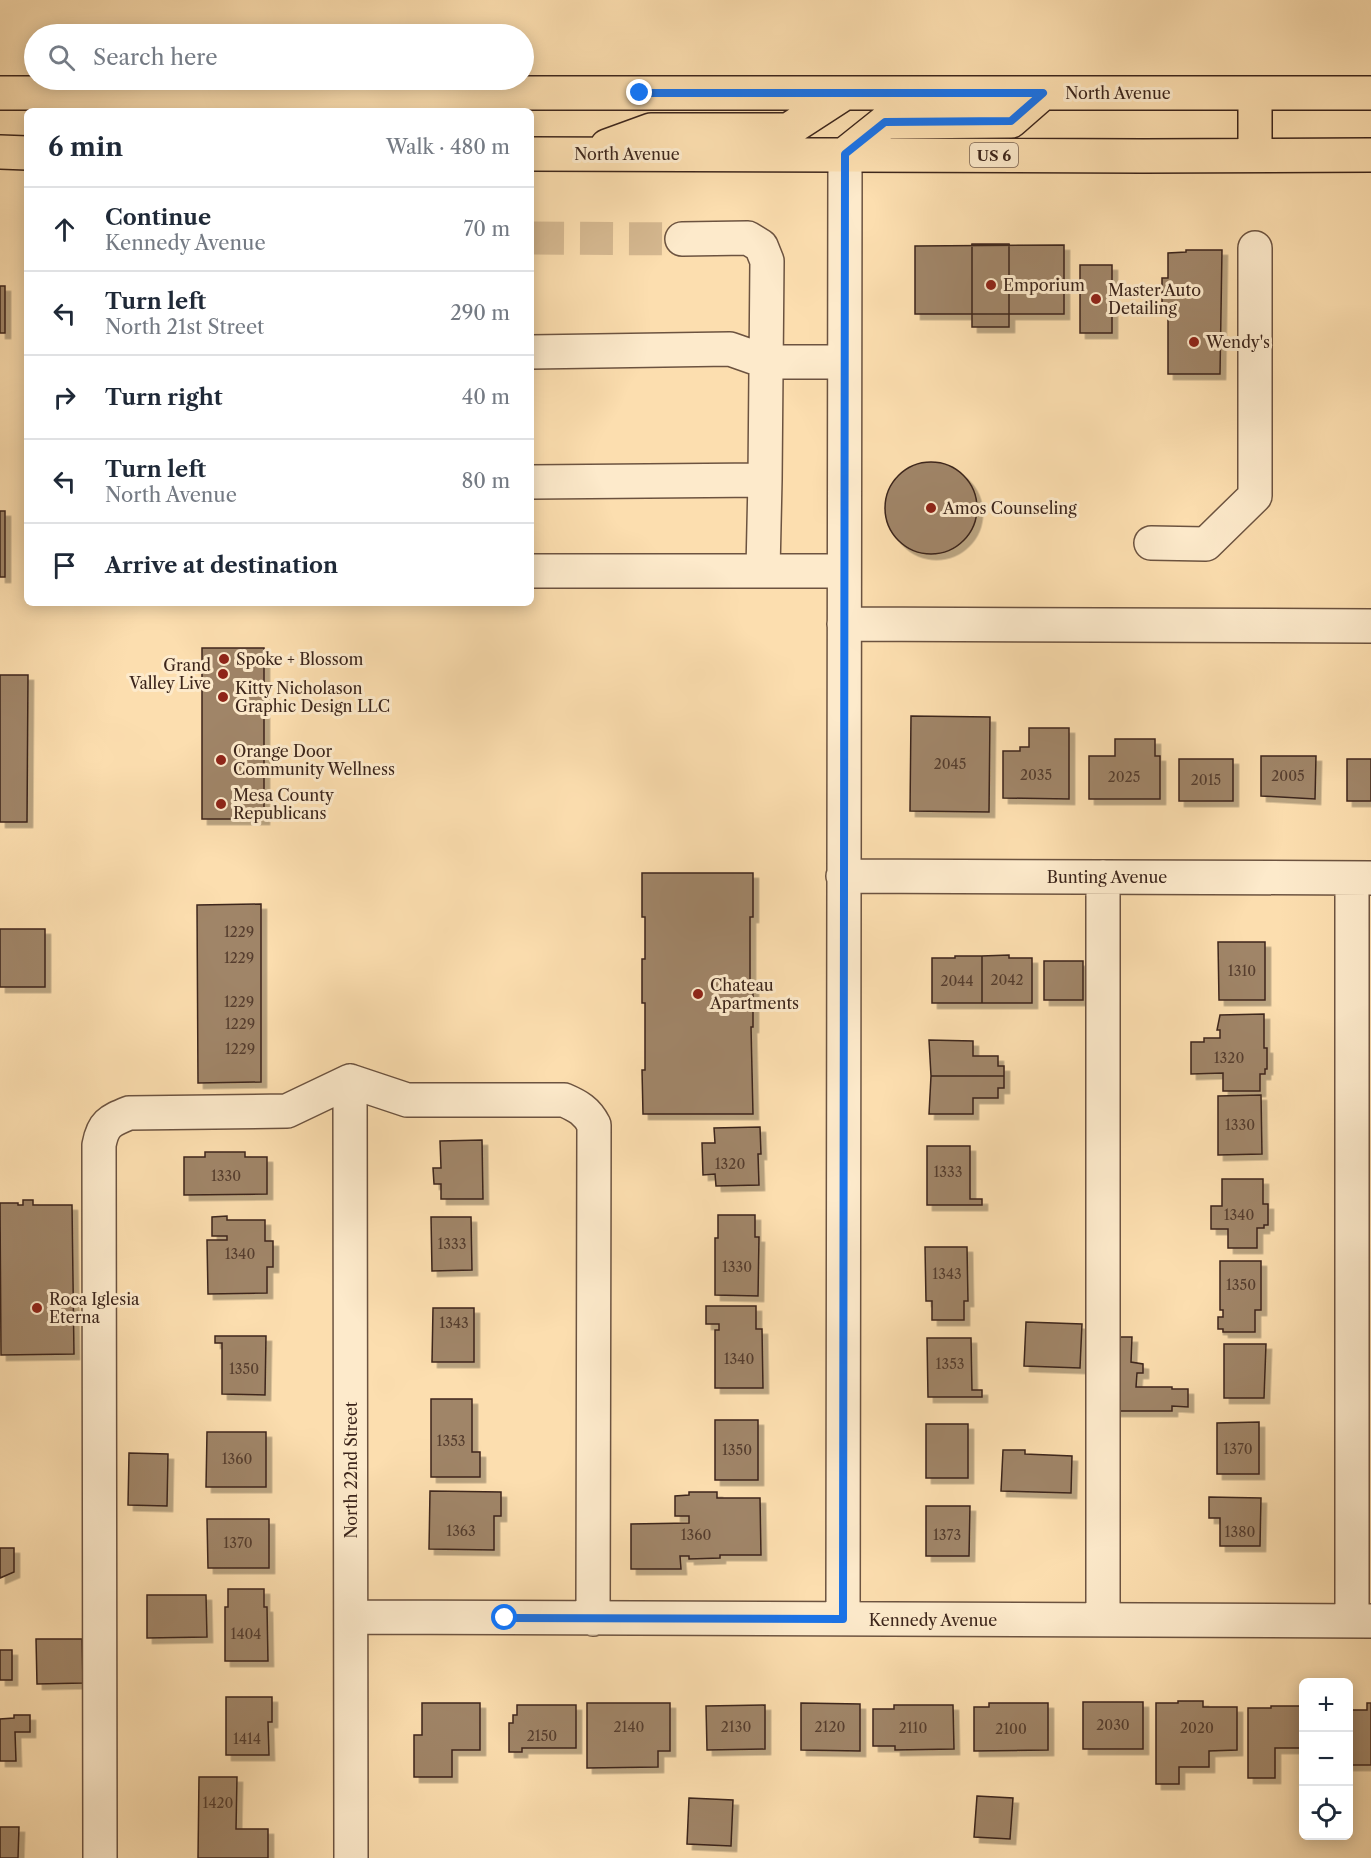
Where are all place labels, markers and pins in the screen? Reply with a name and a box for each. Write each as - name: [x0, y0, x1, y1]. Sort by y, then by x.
- place label: Emporium: [1003, 275, 1085, 295]
- marker: Emporium: [984, 278, 998, 292]
- place label: Master Auto Detailing: [1108, 280, 1201, 318]
- marker: Master Auto Detailing: [1089, 292, 1103, 306]
- place label: Wendy's: [1205, 332, 1270, 352]
- marker: Wendy's: [1187, 335, 1201, 349]
- place label: Amos Counseling: [942, 498, 1077, 518]
- marker: Amos Counseling: [924, 501, 938, 515]
- place label: Spoke + Blossom: [236, 649, 364, 669]
- marker: Spoke + Blossom: [217, 652, 231, 666]
- place label: Grand Valley Live: [128, 655, 211, 693]
- marker: Grand Valley Live: [216, 667, 230, 681]
- place label: Kitty Nicholason Graphic Design LLC: [235, 678, 390, 716]
- marker: Kitty Nicholason Graphic Design LLC: [216, 690, 230, 704]
- place label: Orange Door Community Wellness: [233, 741, 395, 779]
- marker: Orange Door Community Wellness: [214, 753, 228, 767]
- place label: Mesa County Republicans: [233, 785, 335, 823]
- marker: Mesa County Republicans: [214, 797, 228, 811]
- place label: Chateau Apartments: [709, 975, 799, 1013]
- marker: Chateau Apartments: [691, 987, 705, 1001]
- place label: Roca Iglesia Eterna: [49, 1289, 140, 1327]
- marker: Roca Iglesia Eterna: [30, 1301, 44, 1315]

